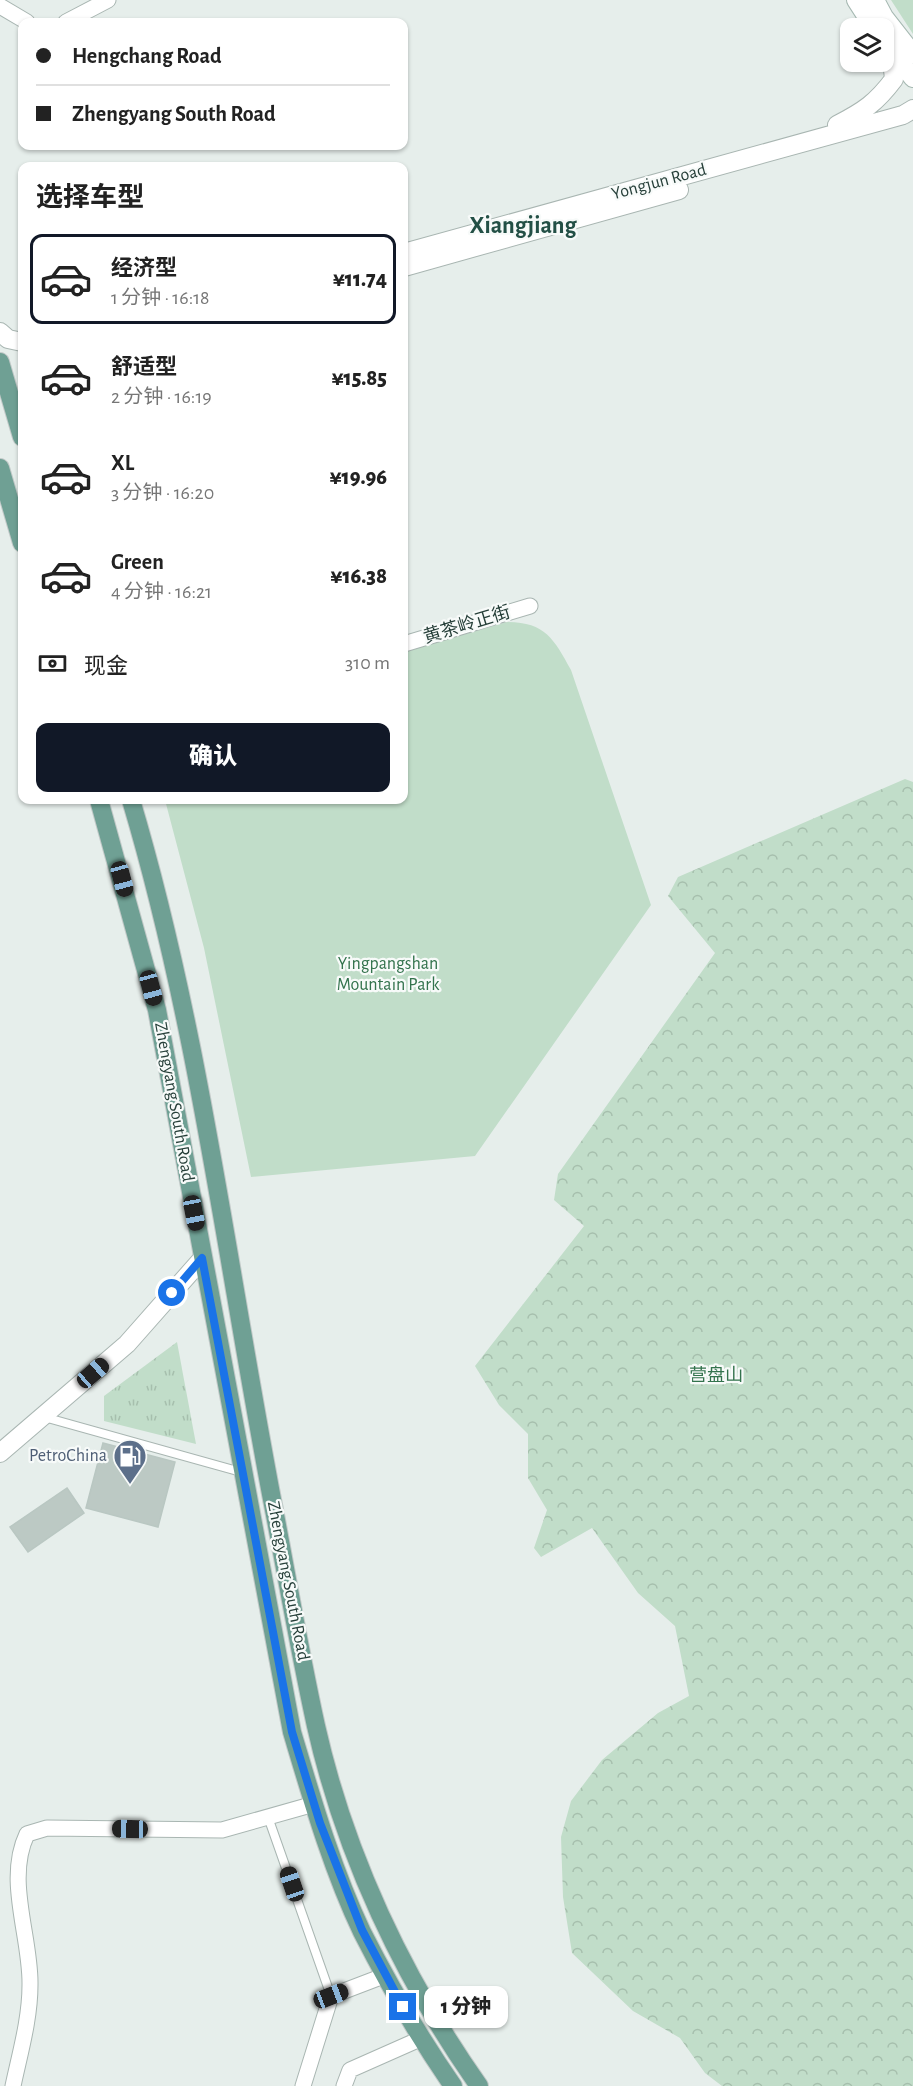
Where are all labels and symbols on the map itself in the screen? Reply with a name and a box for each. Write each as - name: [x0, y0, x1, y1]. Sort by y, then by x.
- street label: Yongjun Road: [610, 161, 708, 203]
- district label: Xiangjiang: [469, 214, 578, 238]
- street label: 黄茶岭正街: [421, 601, 513, 647]
- car: [109, 859, 135, 899]
- park label: Yingpangshan Mountain Park: [337, 955, 440, 994]
- car: [138, 968, 164, 1008]
- street label: Zhengyang South Road: [151, 1021, 197, 1183]
- car: [182, 1194, 206, 1232]
- route start: [158, 1279, 185, 1306]
- car: [74, 1354, 112, 1392]
- park label: 营盘山: [689, 1365, 743, 1385]
- fuel station icon: PetroChina: [112, 1438, 148, 1485]
- place label: PetroChina: [29, 1447, 107, 1465]
- street label: Zhengyang South Road: [264, 1500, 312, 1662]
- car: [112, 1820, 148, 1838]
- car: [278, 1864, 306, 1904]
- car: [311, 1981, 351, 2011]
- callout: 1 分钟: [424, 1986, 508, 2028]
- route end: [389, 1993, 416, 2020]

